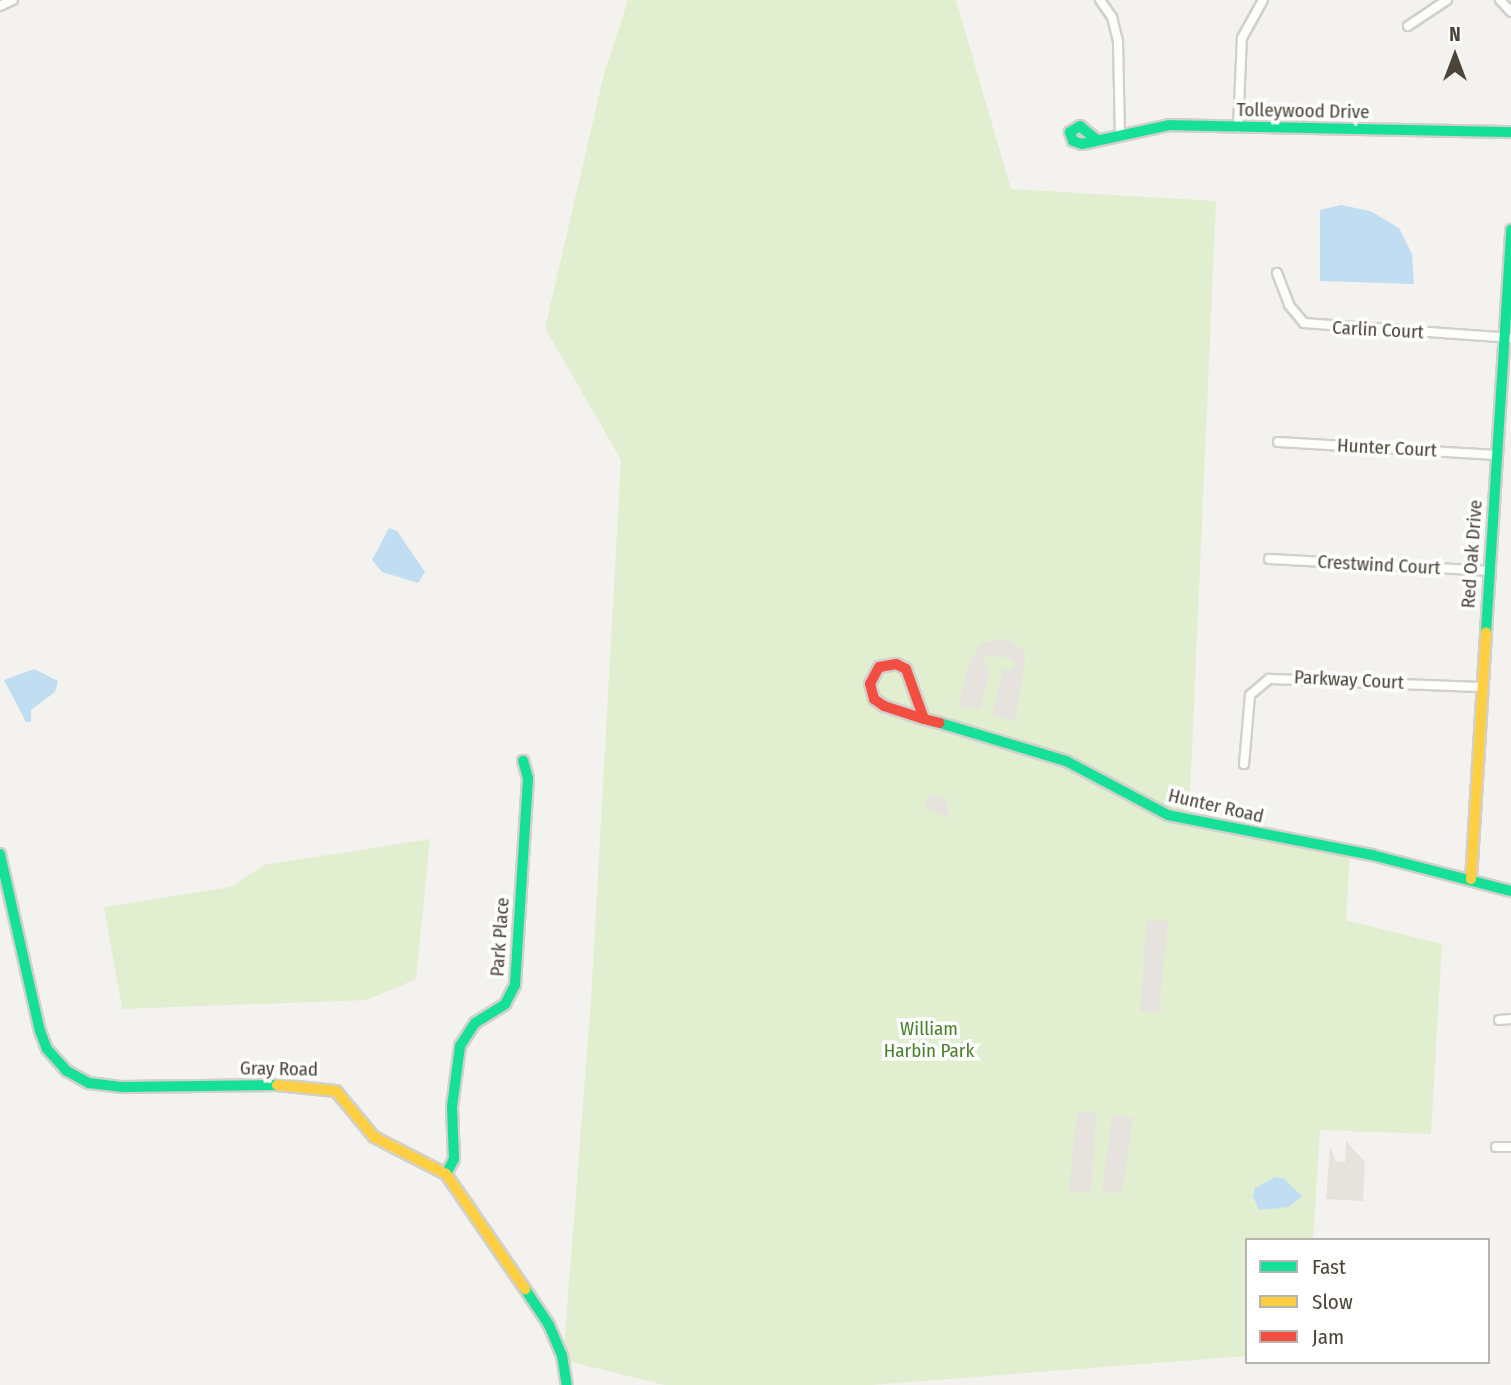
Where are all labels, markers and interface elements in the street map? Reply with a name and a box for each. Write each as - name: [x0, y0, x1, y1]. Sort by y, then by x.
- north arrow: [1420, 21, 1490, 91]
- text: N: [1449, 23, 1461, 46]
- street label: Tolleywood Drive: [1236, 98, 1370, 124]
- street label: Carlin Court: [1332, 316, 1424, 344]
- street label: Hunter Court: [1337, 434, 1437, 462]
- street label: Red Oak Drive: [1457, 499, 1487, 609]
- street label: Crestwind Court: [1317, 550, 1441, 580]
- street label: Parkway Court: [1294, 666, 1404, 694]
- street label: Hunter Road: [1166, 784, 1266, 828]
- street label: Park Place: [486, 897, 514, 977]
- park label: William Harbin Park: [884, 1018, 974, 1062]
- street label: Gray Road: [240, 1057, 318, 1081]
- legend: [1245, 1238, 1490, 1364]
- text: Fast: [1312, 1254, 1346, 1280]
- text: Slow: [1312, 1289, 1353, 1315]
- text: Jam: [1312, 1324, 1344, 1350]

